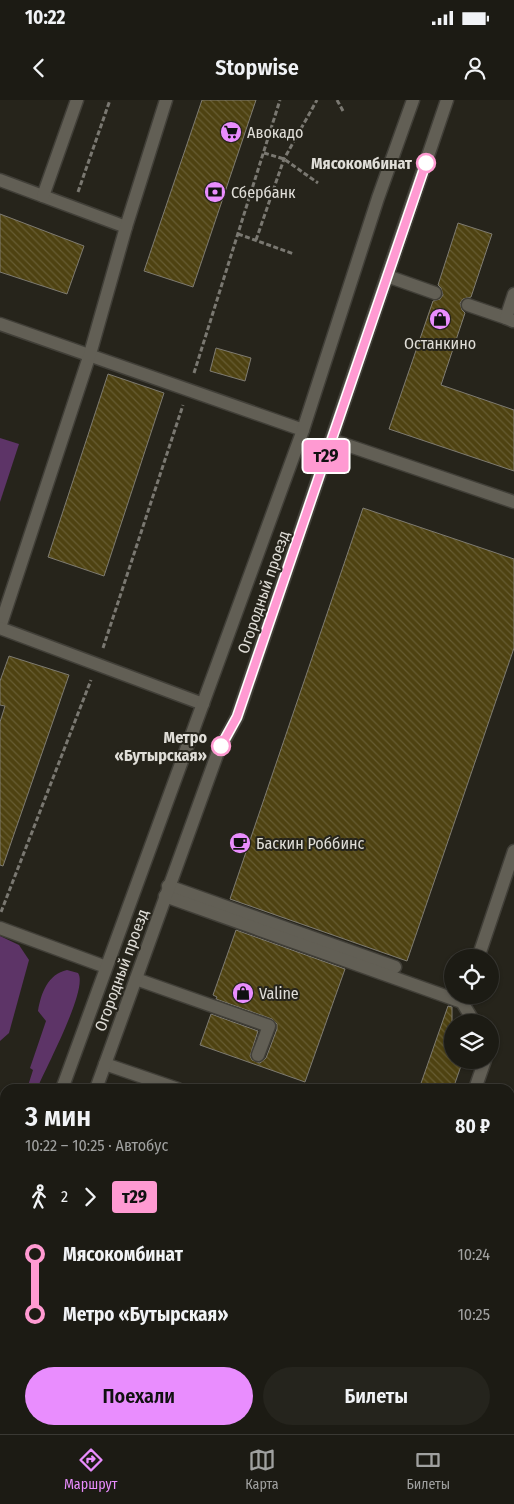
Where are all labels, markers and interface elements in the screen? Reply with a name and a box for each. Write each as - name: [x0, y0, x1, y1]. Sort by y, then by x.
- text: 10:22: [25, 6, 65, 29]
- icon: back: [25, 54, 53, 82]
- text: Stopwise: [215, 54, 299, 81]
- icon: person: [461, 54, 489, 82]
- supermarket icon: Авокадо: [219, 120, 243, 144]
- place label: Авокадо: [247, 123, 303, 142]
- marker: Мясокомбинат: [416, 153, 436, 173]
- place label: Мясокомбинат: [311, 154, 412, 173]
- bank icon: Сбербанк: [203, 180, 227, 204]
- place label: Сбербанк: [231, 183, 296, 202]
- shop icon: Останкино: [428, 307, 452, 331]
- place label: Останкино: [404, 334, 476, 353]
- line badge: т29: [297, 440, 355, 472]
- text: т29: [314, 445, 338, 467]
- street label: Огородный проезд: [234, 528, 293, 656]
- place label: Метро «Бутырская»: [115, 728, 207, 765]
- marker: Метро «Бутырская»: [211, 736, 231, 756]
- cafe icon: Баскин Роббинс: [228, 831, 252, 855]
- place label: Баскин Роббинс: [256, 834, 365, 853]
- street label: Огородный проезд: [91, 907, 152, 1034]
- map controls: [444, 949, 499, 1069]
- button: locate: [444, 949, 499, 1004]
- shop icon: Valine: [231, 981, 255, 1005]
- place label: Valine: [259, 984, 299, 1003]
- button: layers: [444, 1014, 499, 1069]
- text: 3 мин: [25, 1100, 91, 1133]
- text: 80 ₽: [455, 1115, 490, 1138]
- text: 10:22 – 10:25 · Автобус: [25, 1136, 168, 1155]
- icon: walk: [25, 1183, 53, 1211]
- icon: forward: [76, 1183, 104, 1211]
- text: т29: [122, 1186, 147, 1208]
- text: 2: [61, 1187, 68, 1206]
- text: Мясокомбинат: [63, 1243, 183, 1266]
- text: 10:24: [458, 1245, 490, 1264]
- text: Метро «Бутырская»: [63, 1303, 228, 1326]
- text: 10:25: [458, 1305, 490, 1324]
- button: Поехали: [25, 1367, 253, 1425]
- button: Билеты: [263, 1367, 490, 1425]
- tab: Маршрут: [64, 1446, 117, 1493]
- tab: Карта: [245, 1446, 279, 1493]
- tab: Билеты: [406, 1446, 450, 1493]

